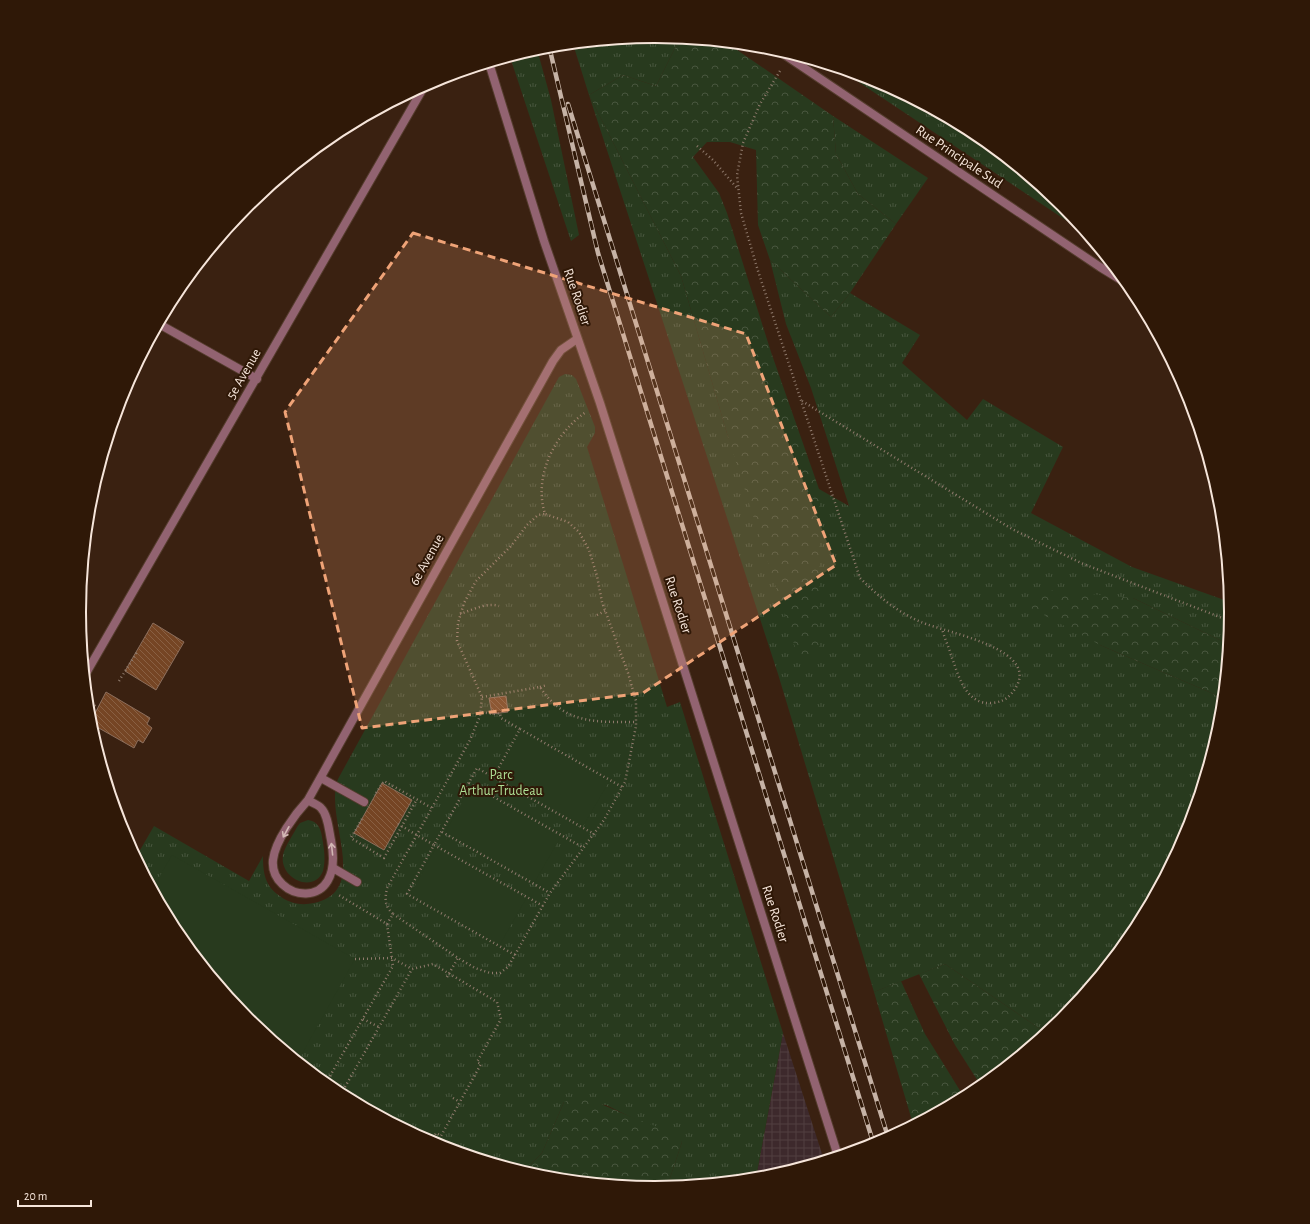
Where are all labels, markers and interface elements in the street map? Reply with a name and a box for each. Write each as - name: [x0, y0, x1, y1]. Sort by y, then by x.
- street label: Rue Principale Sud: [913, 123, 1005, 191]
- street label: Rue Rodier: [561, 267, 593, 328]
- street label: 5e Avenue: [224, 346, 264, 402]
- street label: 6e Avenue: [407, 532, 447, 588]
- street label: Rue Rodier: [662, 575, 694, 636]
- park label: Parc Arthur-Trudeau: [459, 768, 543, 798]
- one-way arrow: [281, 826, 289, 838]
- one-way arrow: [328, 843, 335, 856]
- street label: Rue Rodier: [759, 884, 791, 945]
- scale bar: [18, 1182, 91, 1208]
- text: 20 m: [24, 1190, 47, 1202]

